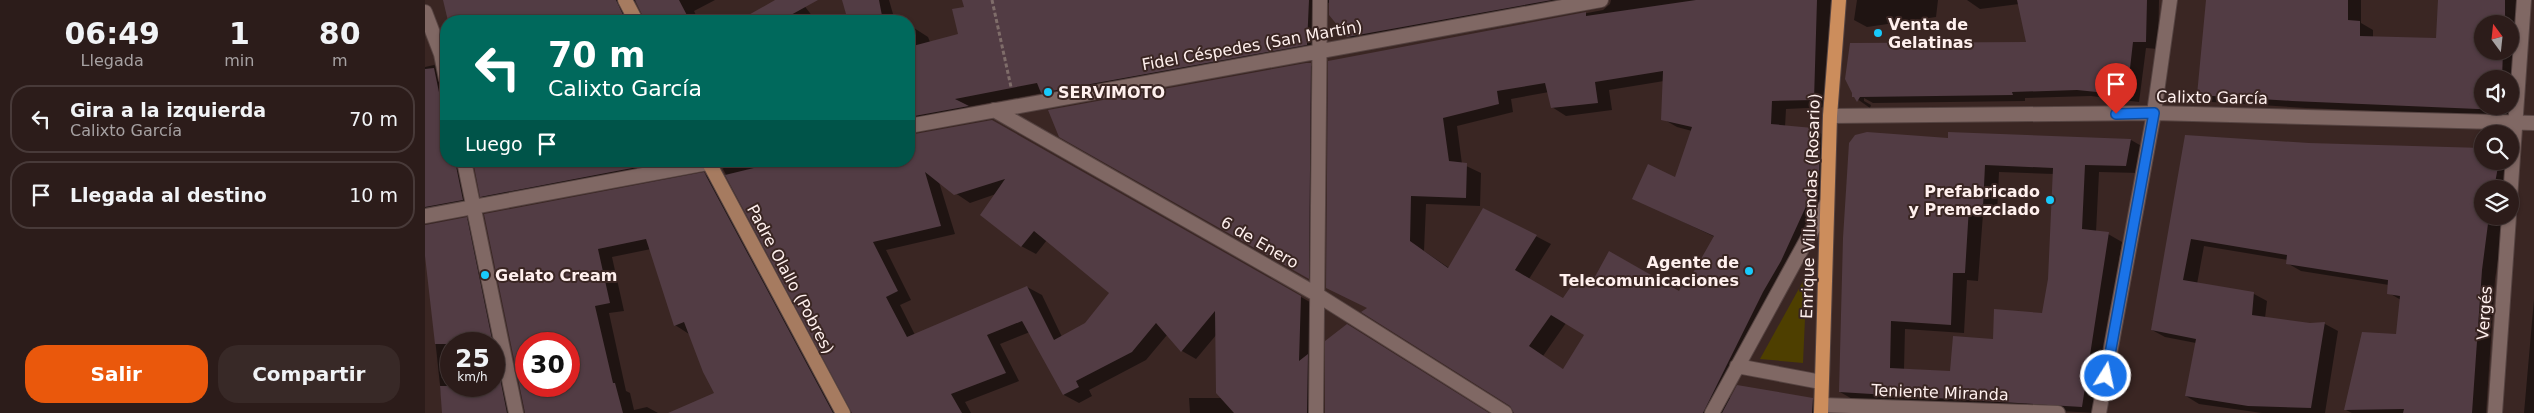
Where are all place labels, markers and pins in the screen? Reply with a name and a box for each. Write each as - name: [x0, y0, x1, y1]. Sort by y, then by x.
- place label: Venta de Gelatinas: [1888, 15, 1973, 52]
- marker: Venta de Gelatinas: [1872, 27, 1884, 39]
- pin: [2095, 63, 2137, 114]
- place label: SERVIMOTO: [1058, 83, 1165, 102]
- marker: SERVIMOTO: [1042, 86, 1054, 98]
- place label: Prefabricado y Premezclado: [1908, 182, 2040, 219]
- marker: Prefabricado y Premezclado: [2044, 194, 2056, 206]
- place label: Agente de Telecomunicaciones: [1560, 253, 1739, 290]
- marker: Agente de Telecomunicaciones: [1743, 265, 1755, 277]
- place label: Gelato Cream: [495, 266, 617, 285]
- marker: Gelato Cream: [479, 269, 491, 281]

